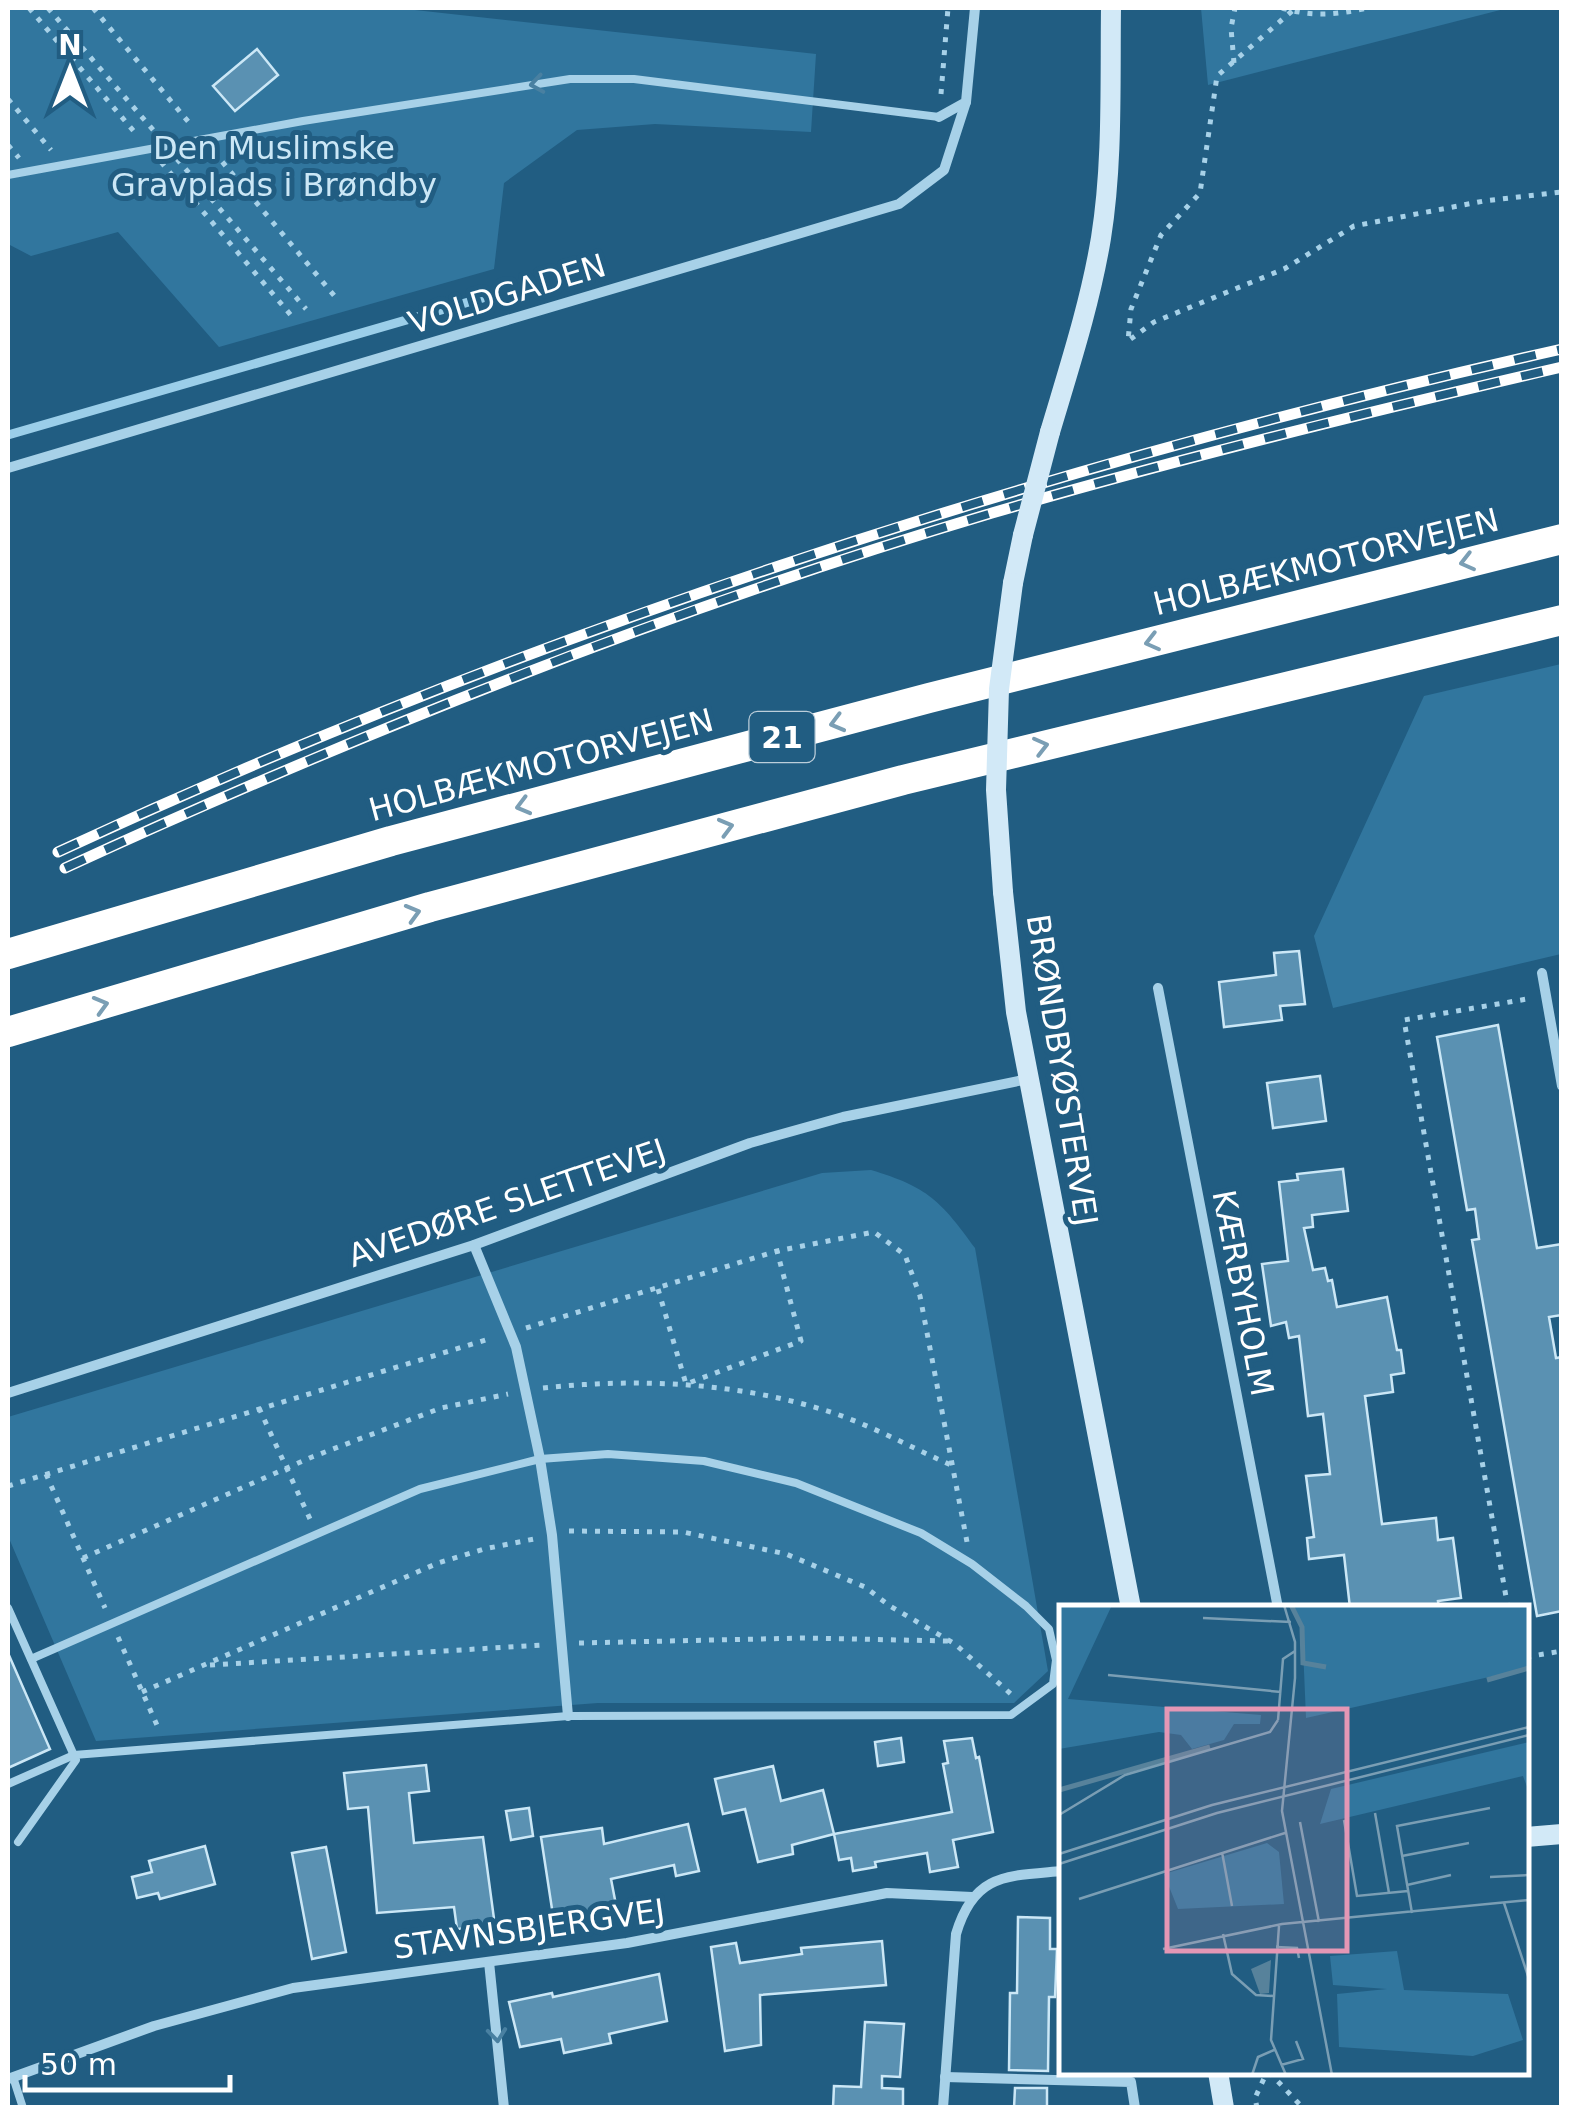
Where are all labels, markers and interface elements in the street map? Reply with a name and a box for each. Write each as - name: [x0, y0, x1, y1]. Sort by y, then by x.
- north arrow: [20, 20, 120, 120]
- text: N: [58, 29, 82, 62]
- one-way arrow: [528, 73, 545, 94]
- park label: Den Muslimske Gravplads i Brøndby: [111, 129, 437, 204]
- street label: VOLDGADEN: [404, 246, 610, 342]
- street label: HOLBÆKMOTORVEJEN: [1149, 501, 1503, 623]
- one-way arrow: [1459, 551, 1476, 572]
- one-way arrow: [1144, 630, 1161, 651]
- street label: HOLBÆKMOTORVEJEN: [365, 701, 717, 829]
- one-way arrow: [829, 711, 846, 732]
- road number: 21: [750, 712, 814, 762]
- one-way arrow: [1032, 737, 1049, 758]
- one-way arrow: [515, 794, 532, 815]
- one-way arrow: [717, 818, 734, 839]
- one-way arrow: [403, 903, 421, 924]
- street label: BRØNDBYØSTERVEJ: [1019, 911, 1105, 1229]
- one-way arrow: [92, 996, 109, 1017]
- street label: AVEDØRE SLETTEVEJ: [343, 1131, 671, 1275]
- street label: KÆRBYHOLM: [1204, 1187, 1282, 1399]
- inset map: [1059, 1605, 1529, 2075]
- street label: STAVNSBJERGVEJ: [391, 1891, 667, 1967]
- one-way arrow: [486, 2027, 507, 2043]
- scale bar: [25, 2030, 230, 2092]
- text: 50 m: [40, 2047, 117, 2082]

